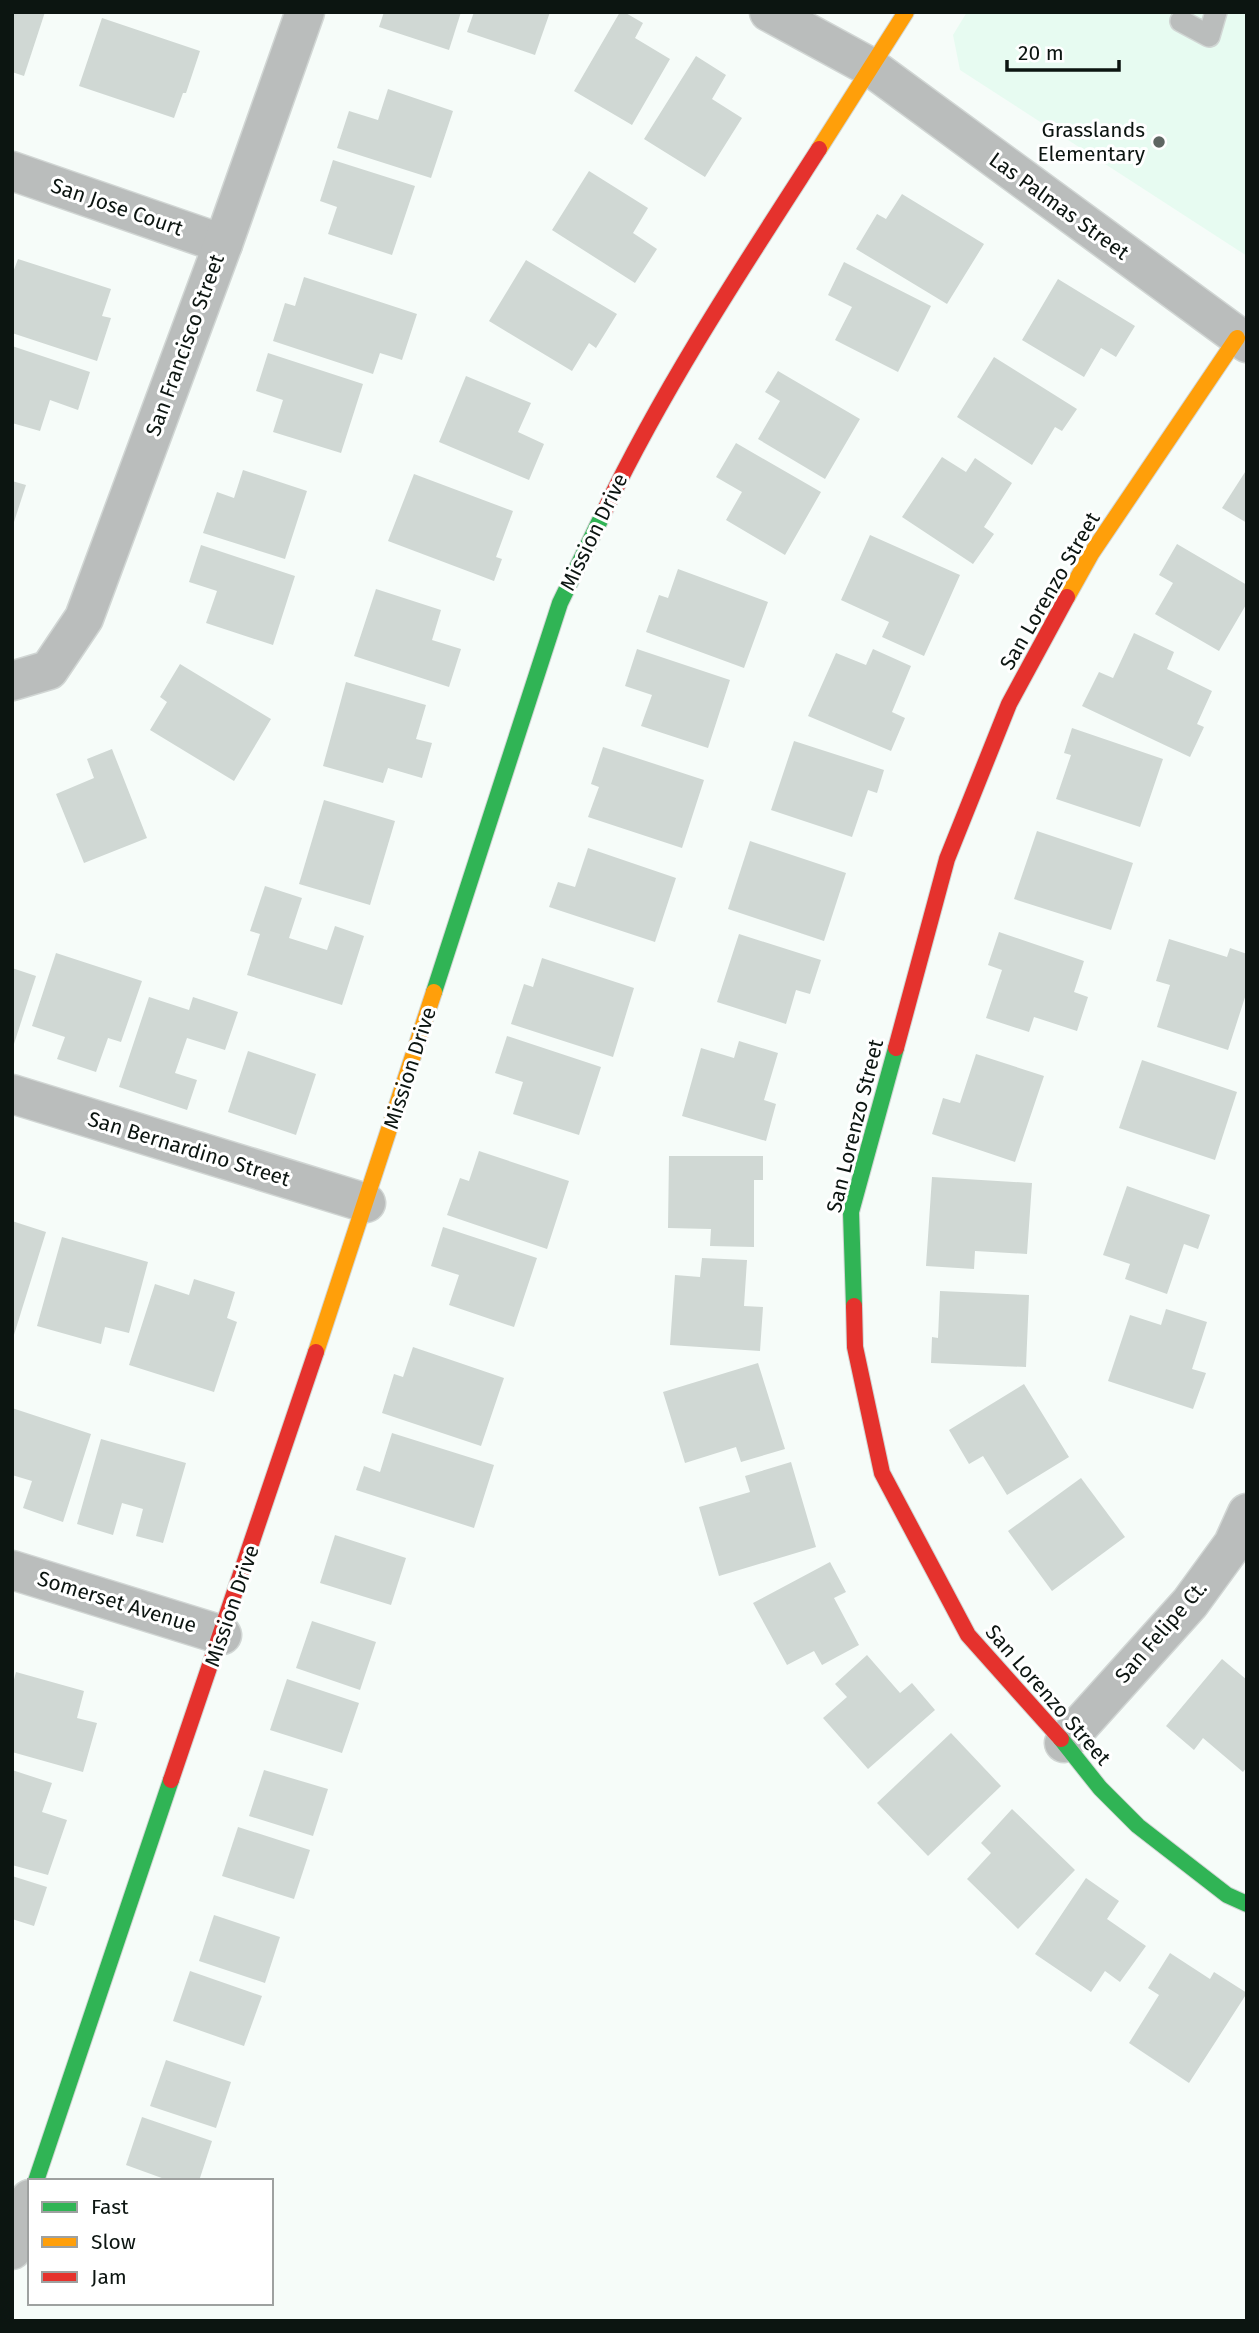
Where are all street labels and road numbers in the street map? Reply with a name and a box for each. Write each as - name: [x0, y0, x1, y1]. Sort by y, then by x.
- street label: Las Palmas Street: [984, 146, 1134, 266]
- street label: San Jose Court: [48, 172, 187, 242]
- street label: San Francisco Street: [140, 250, 230, 439]
- street label: Mission Drive: [554, 469, 634, 595]
- street label: San Lorenzo Street: [994, 507, 1106, 675]
- street label: Mission Drive: [378, 1004, 442, 1132]
- street label: San Lorenzo Street: [821, 1036, 889, 1216]
- street label: San Bernardino Street: [85, 1106, 294, 1192]
- street label: Mission Drive: [199, 1542, 265, 1670]
- street label: Somerset Avenue: [34, 1565, 200, 1639]
- street label: San Felipe Ct.: [1109, 1575, 1213, 1689]
- street label: San Lorenzo Street: [980, 1619, 1116, 1771]

